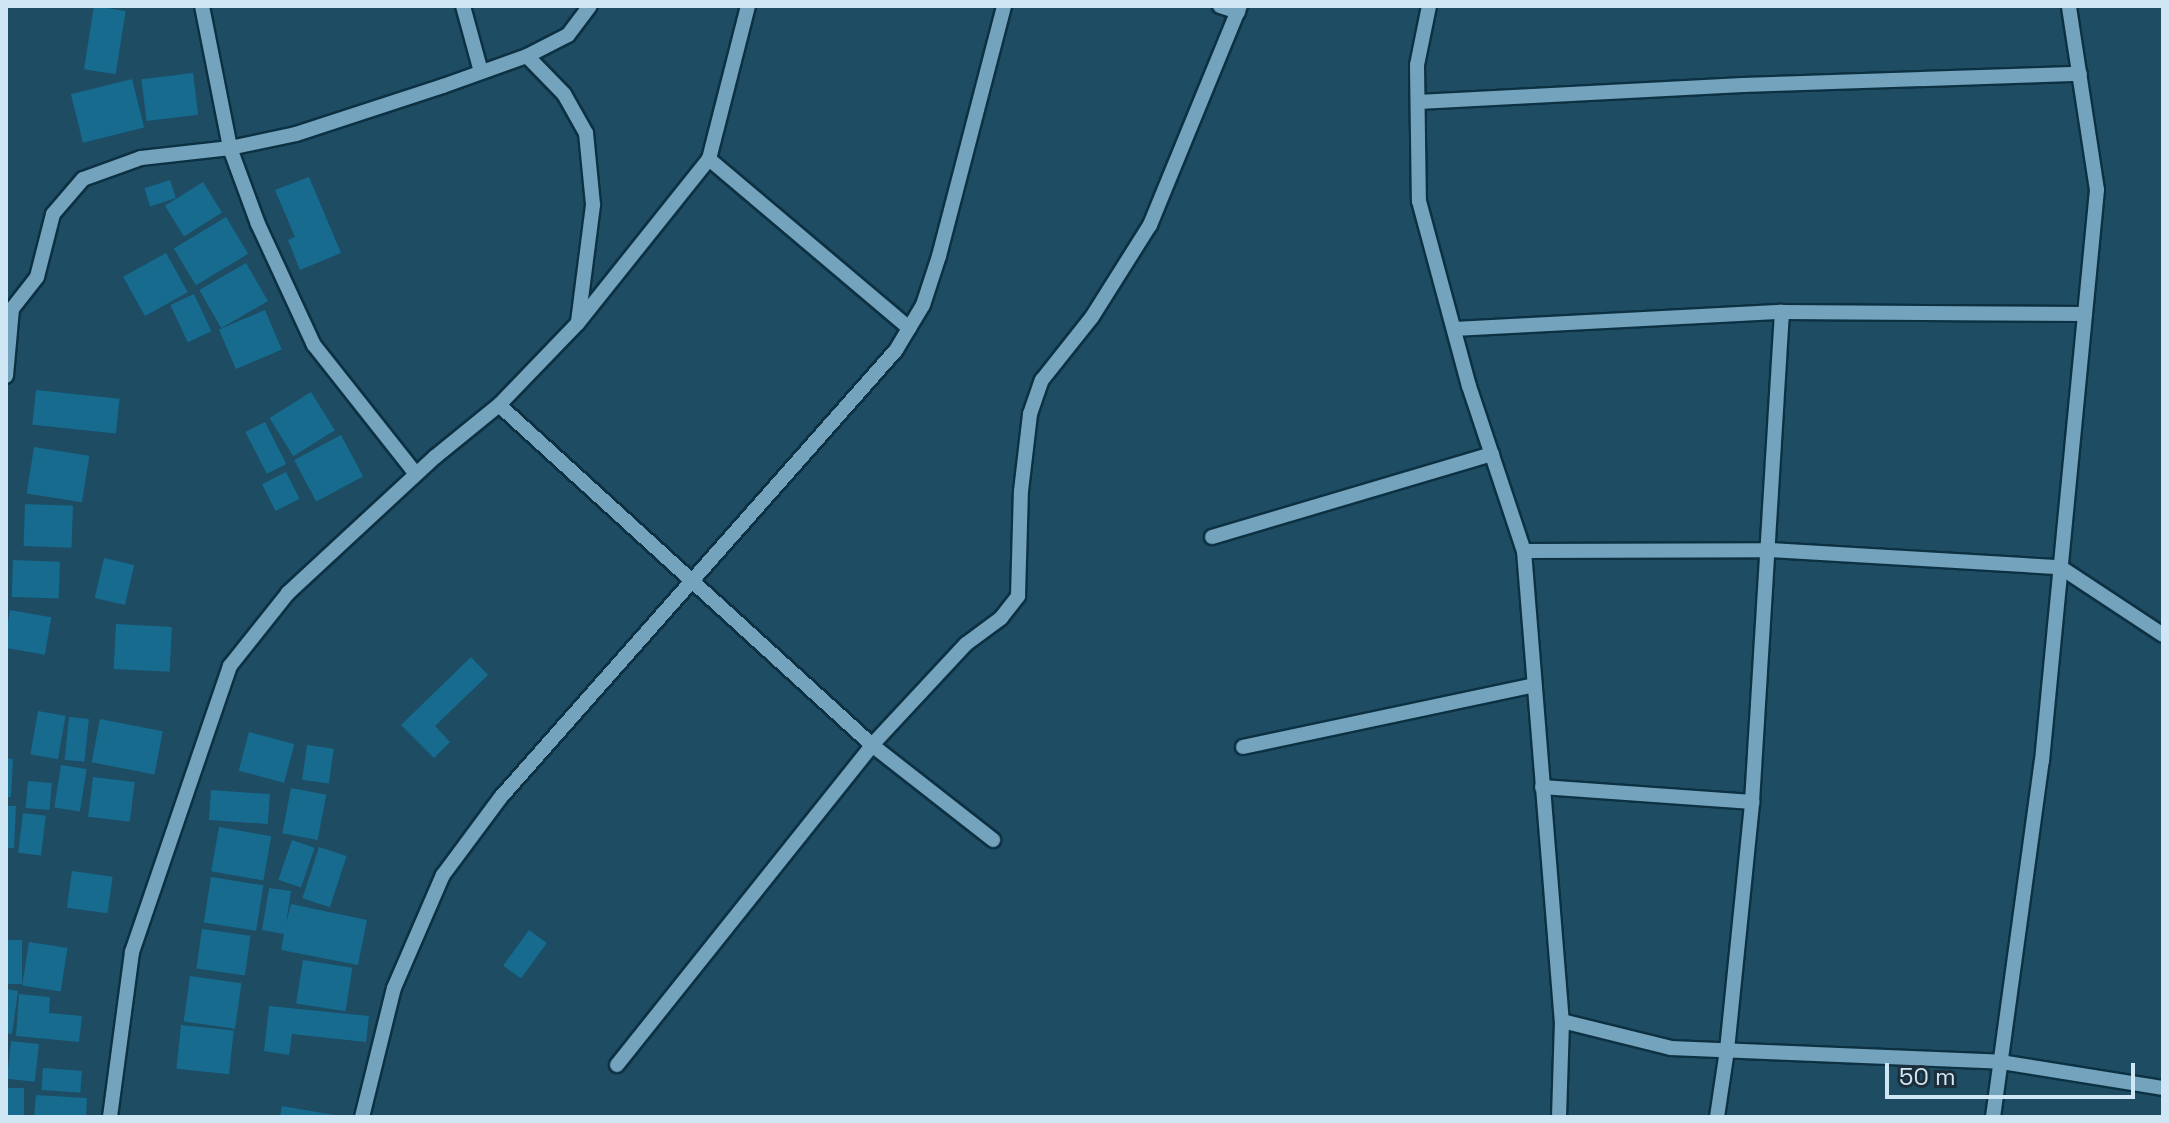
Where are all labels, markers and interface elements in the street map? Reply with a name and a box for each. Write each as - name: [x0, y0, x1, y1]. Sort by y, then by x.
- scale bar: [1889, 1047, 2139, 1097]
- text: 50 m: [1899, 1061, 1956, 1092]

